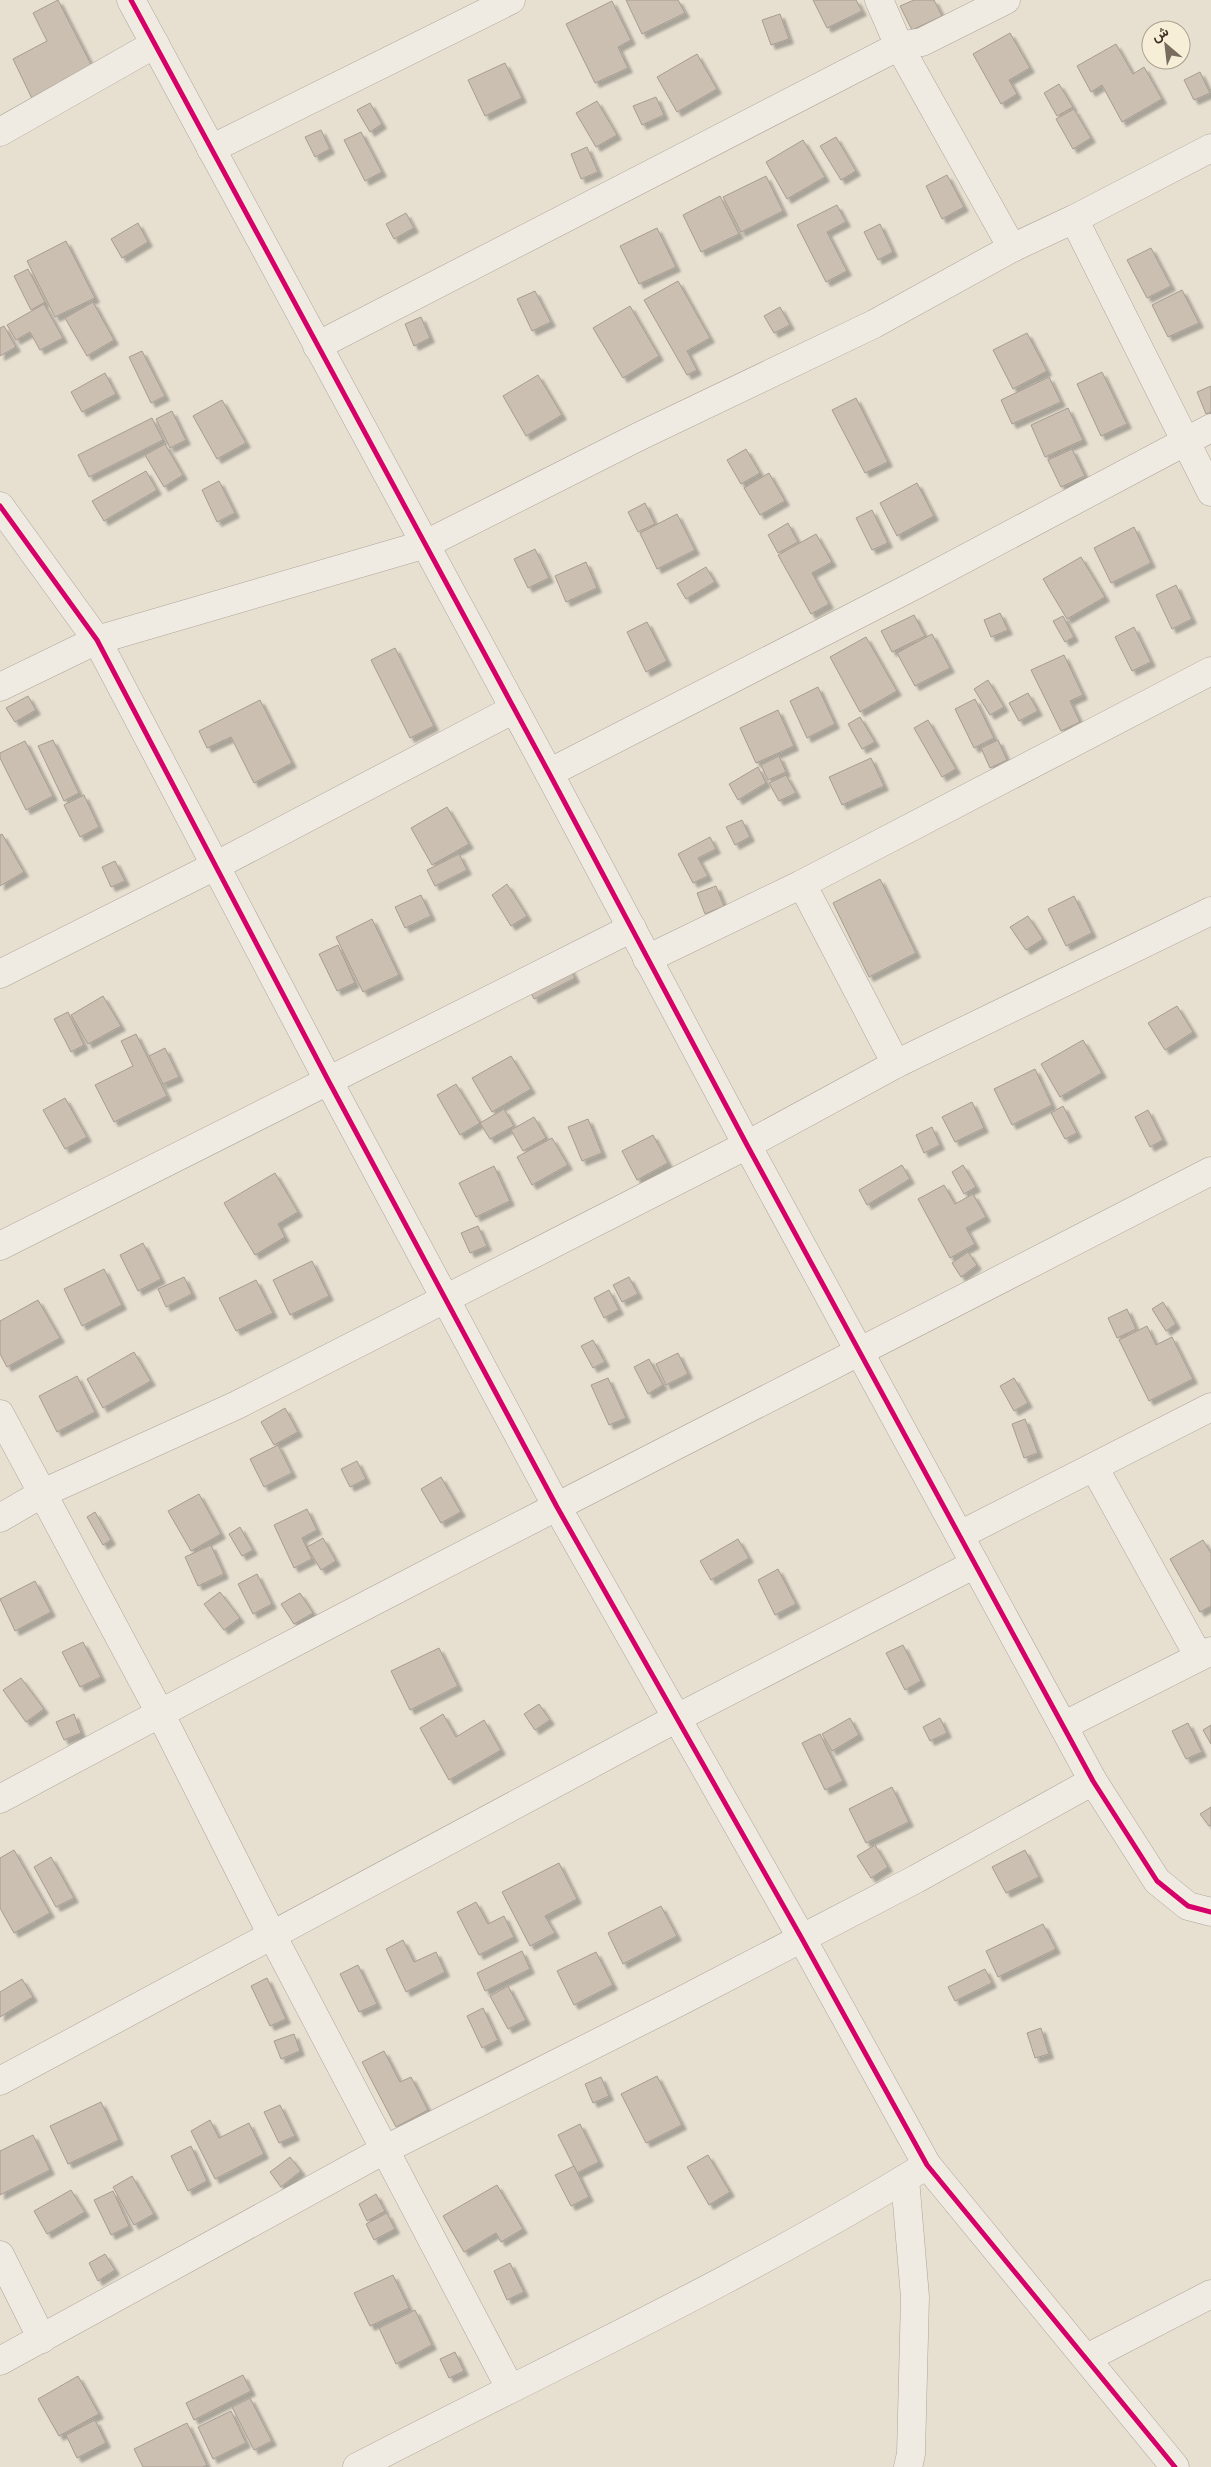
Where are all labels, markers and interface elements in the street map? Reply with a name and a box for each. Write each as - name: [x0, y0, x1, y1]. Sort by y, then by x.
- north arrow: [1141, 20, 1191, 70]
- text: ش: [1148, 22, 1172, 45]

